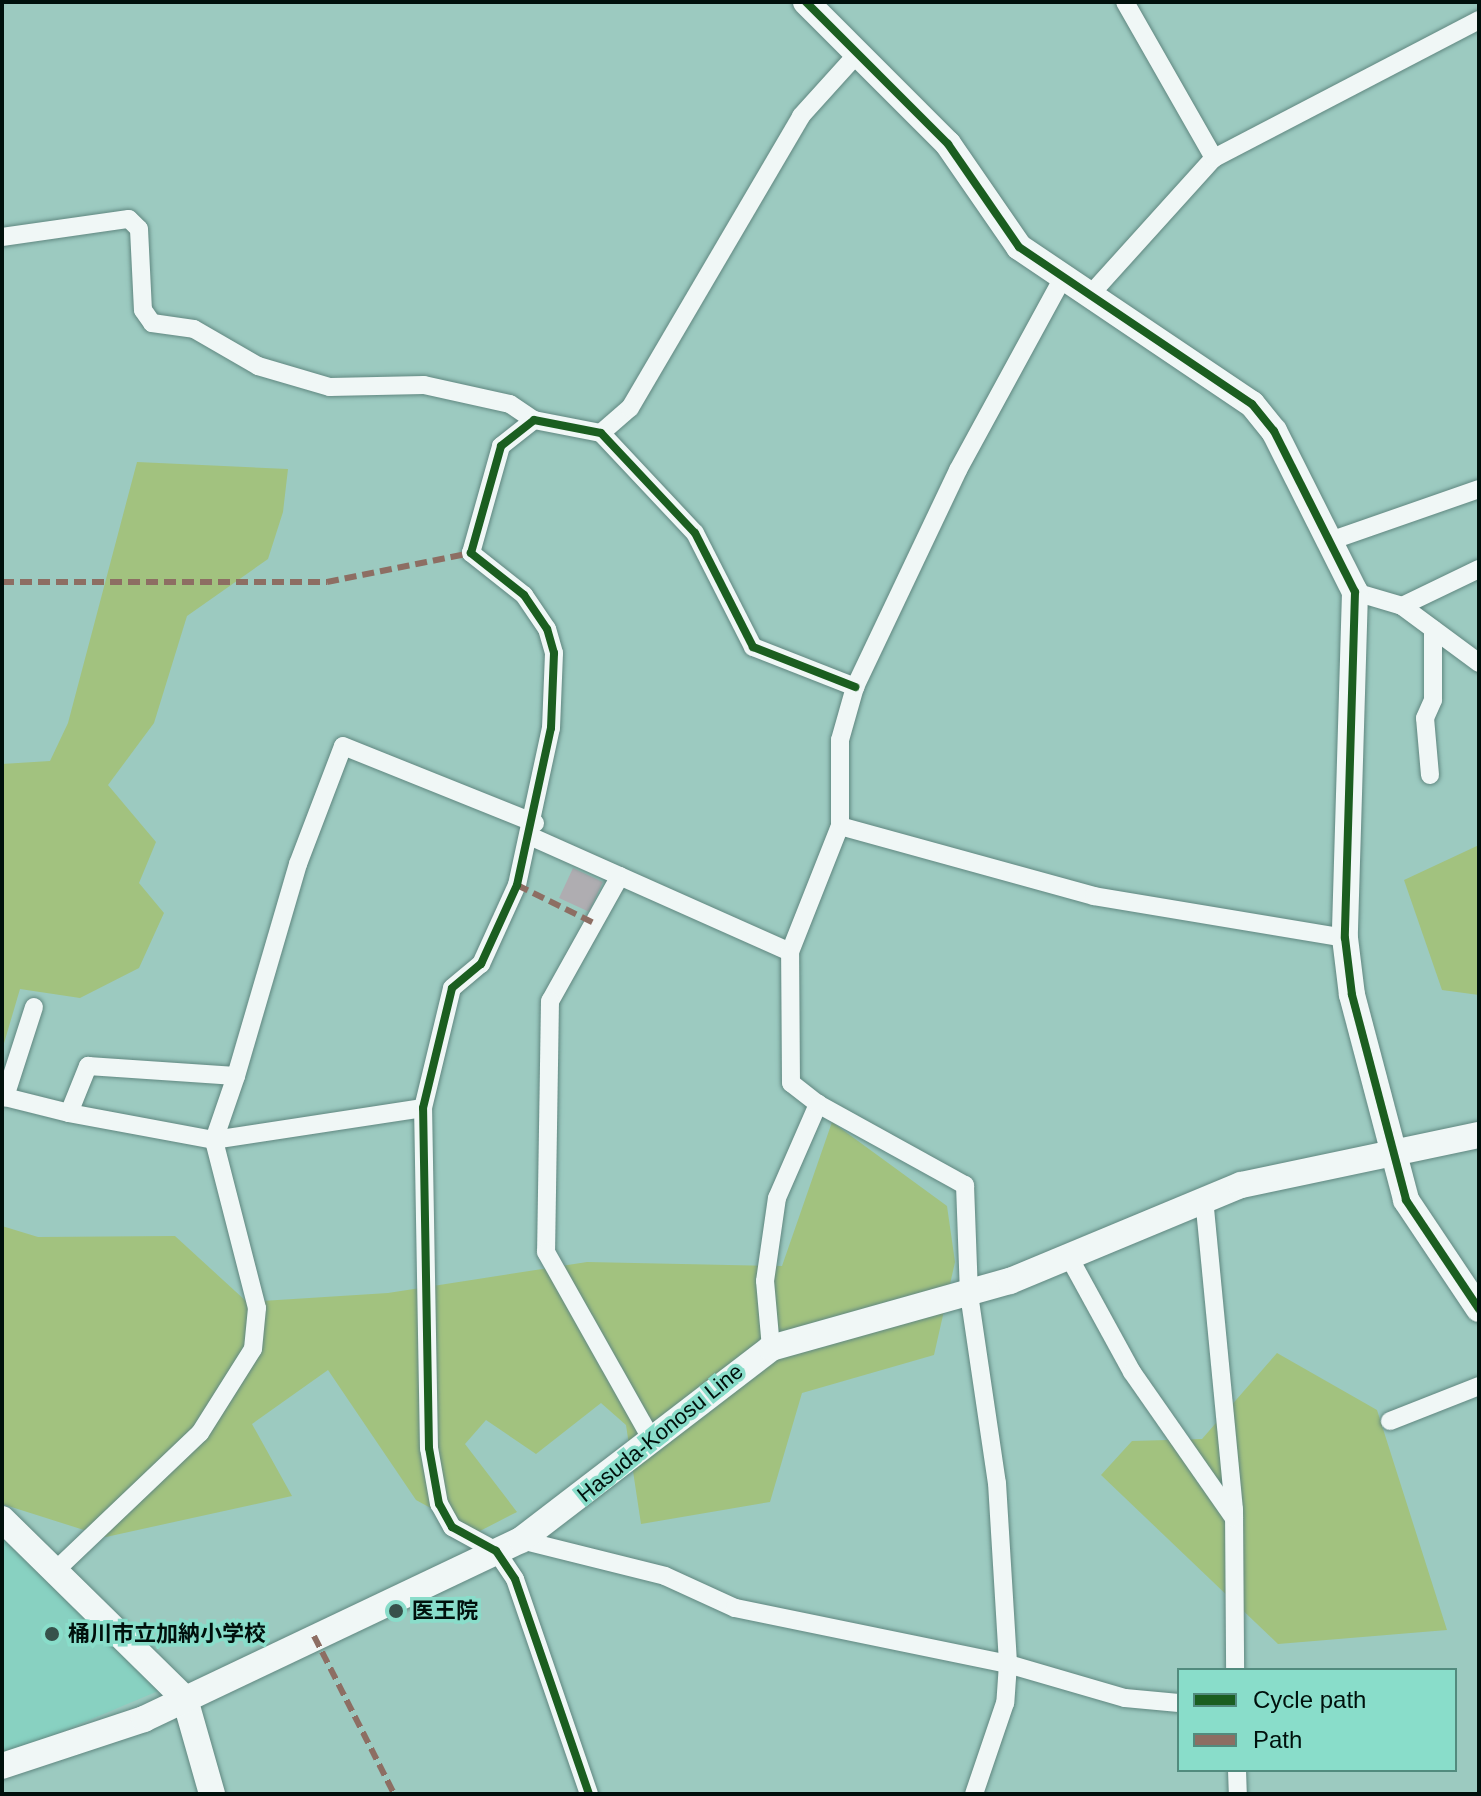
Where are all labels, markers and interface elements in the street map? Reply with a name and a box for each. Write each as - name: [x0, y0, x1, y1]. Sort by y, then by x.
- street label: Hasuda-Konosu Line: [572, 1358, 748, 1508]
- place label: 医王院: [412, 1598, 478, 1624]
- marker: 医王院: [387, 1602, 405, 1620]
- place label: 桶川市立加納小学校: [68, 1621, 266, 1647]
- marker: 桶川市立加納小学校: [43, 1625, 61, 1643]
- legend: [1177, 1668, 1457, 1772]
- text: Cycle path: [1253, 1686, 1366, 1713]
- text: Path: [1253, 1726, 1302, 1753]

